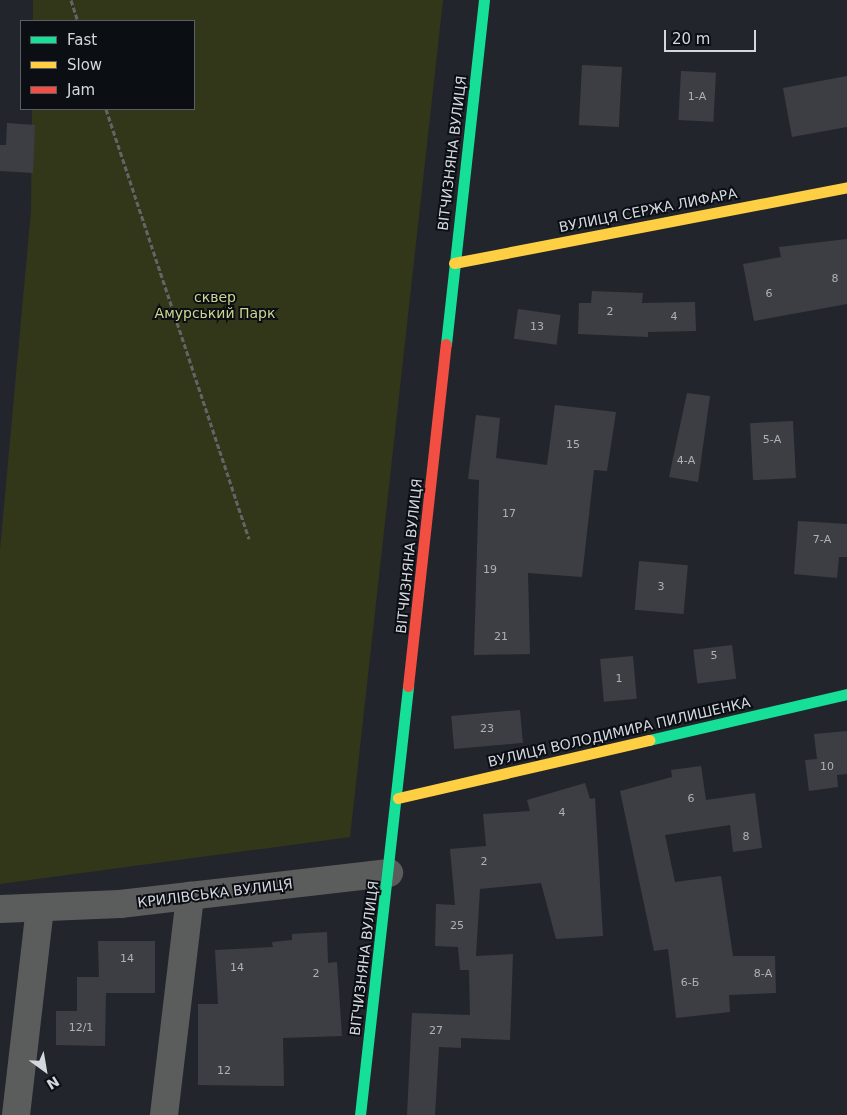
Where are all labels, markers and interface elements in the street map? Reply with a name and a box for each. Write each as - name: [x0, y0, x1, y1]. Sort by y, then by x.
- legend: [20, 20, 195, 110]
- scale bar: [667, 20, 760, 52]
- text: 20 m: [672, 30, 710, 48]
- text: Fast: [67, 31, 97, 49]
- text: Slow: [67, 56, 102, 74]
- street label: ВІТЧИЗНЯНА ВУЛИЦЯ: [434, 75, 470, 231]
- text: Jam: [67, 81, 95, 99]
- house number: 1-А: [688, 90, 706, 104]
- street label: ВУЛИЦЯ СЕРЖА ЛИФАРА: [558, 184, 738, 236]
- house number: 8: [832, 272, 838, 286]
- house number: 6: [766, 287, 772, 301]
- park label: сквер Амурський Парк: [155, 289, 275, 322]
- house number: 2: [607, 305, 613, 319]
- house number: 4: [671, 310, 677, 324]
- house number: 13: [530, 320, 544, 334]
- house number: 5-А: [763, 433, 781, 447]
- house number: 15: [566, 438, 580, 452]
- house number: 4-А: [677, 454, 695, 468]
- street label: ВІТЧИЗНЯНА ВУЛИЦЯ: [392, 478, 426, 634]
- house number: 17: [502, 507, 516, 521]
- house number: 7-А: [813, 533, 831, 547]
- house number: 19: [483, 563, 497, 577]
- house number: 3: [658, 580, 664, 594]
- house number: 21: [494, 630, 508, 644]
- house number: 5: [711, 649, 717, 663]
- house number: 1: [616, 672, 622, 686]
- street label: ВУЛИЦЯ ВОЛОДИМИРА ПИЛИШЕНКА: [486, 694, 752, 770]
- house number: 23: [480, 722, 494, 736]
- house number: 10: [820, 760, 834, 774]
- house number: 6: [688, 792, 694, 806]
- house number: 4: [559, 806, 565, 820]
- house number: 8: [743, 830, 749, 844]
- house number: 2: [481, 855, 487, 869]
- street label: КРИЛІВСЬКА ВУЛИЦЯ: [136, 875, 294, 911]
- street label: ВІТЧИЗНЯНА ВУЛИЦЯ: [346, 880, 382, 1036]
- house number: 25: [450, 919, 464, 933]
- house number: 14: [120, 952, 134, 966]
- house number: 14: [230, 961, 244, 975]
- house number: 2: [313, 967, 319, 981]
- house number: 8-А: [754, 967, 772, 981]
- house number: 6-Б: [681, 976, 699, 990]
- house number: 12/1: [69, 1021, 93, 1035]
- house number: 27: [429, 1024, 443, 1038]
- north arrow: [20, 1045, 70, 1095]
- house number: 12: [217, 1064, 231, 1078]
- text: N: [44, 1073, 62, 1093]

